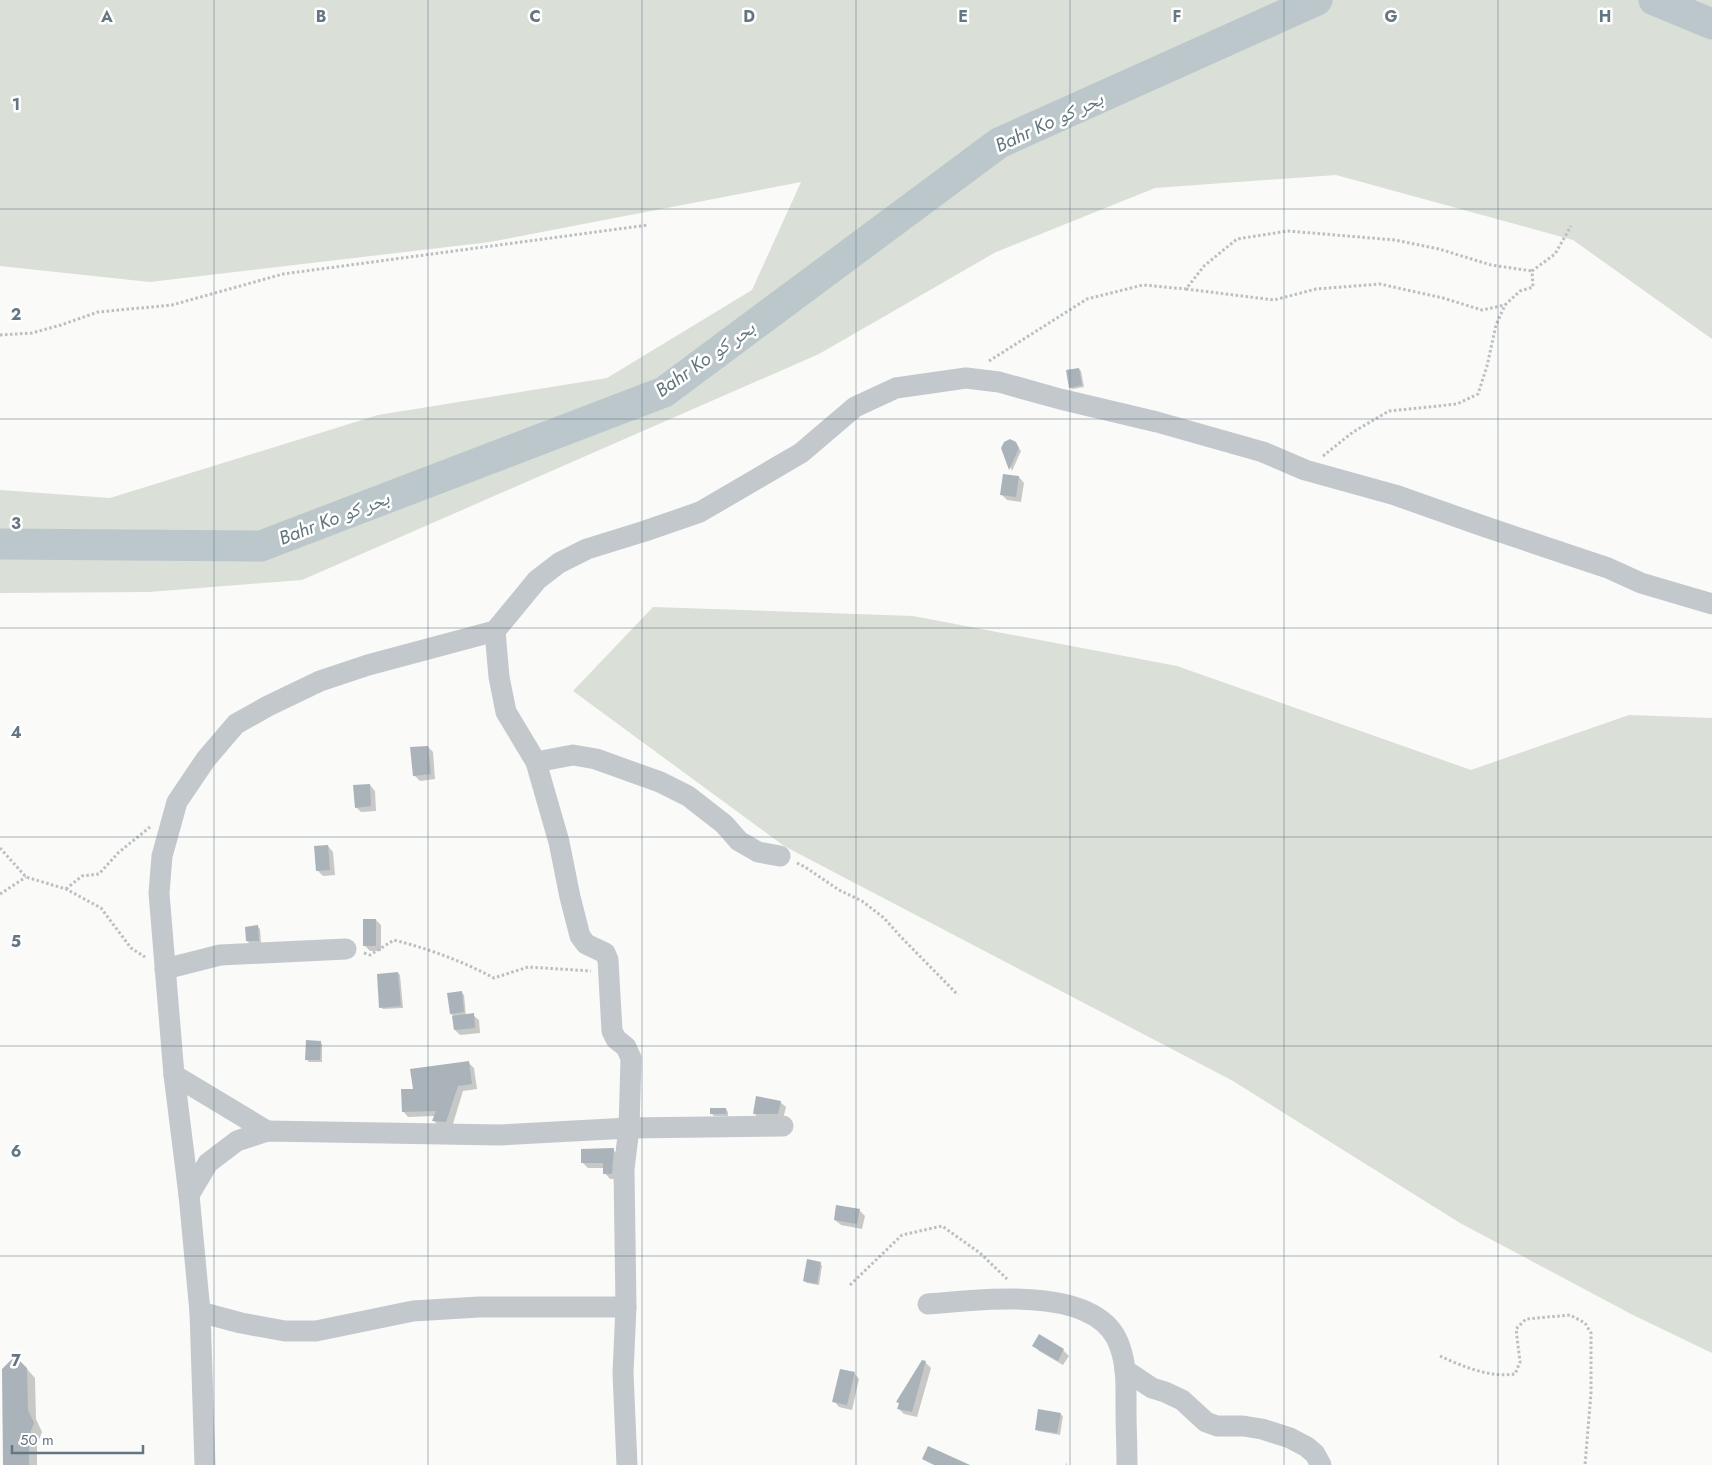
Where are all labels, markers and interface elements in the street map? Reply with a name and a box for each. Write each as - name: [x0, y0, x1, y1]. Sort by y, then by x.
- text: A: [100, 5, 113, 28]
- text: B: [316, 5, 326, 28]
- text: C: [529, 5, 541, 28]
- text: D: [743, 5, 755, 28]
- text: E: [958, 5, 968, 28]
- text: F: [1173, 5, 1181, 28]
- text: G: [1384, 5, 1398, 28]
- text: H: [1599, 5, 1611, 28]
- water label: Bahr Ko بحر كو: [991, 85, 1108, 159]
- text: 1: [12, 93, 20, 116]
- text: 2: [11, 303, 21, 326]
- water label: Bahr Ko بحر كو: [650, 314, 761, 403]
- water label: Bahr Ko بحر كو: [275, 484, 394, 551]
- text: 3: [11, 512, 21, 535]
- text: 4: [10, 721, 22, 744]
- text: 5: [11, 930, 21, 953]
- text: 6: [11, 1140, 21, 1163]
- text: 7: [11, 1349, 21, 1372]
- scale bar: [12, 1422, 144, 1454]
- text: 50 m: [20, 1429, 54, 1451]

